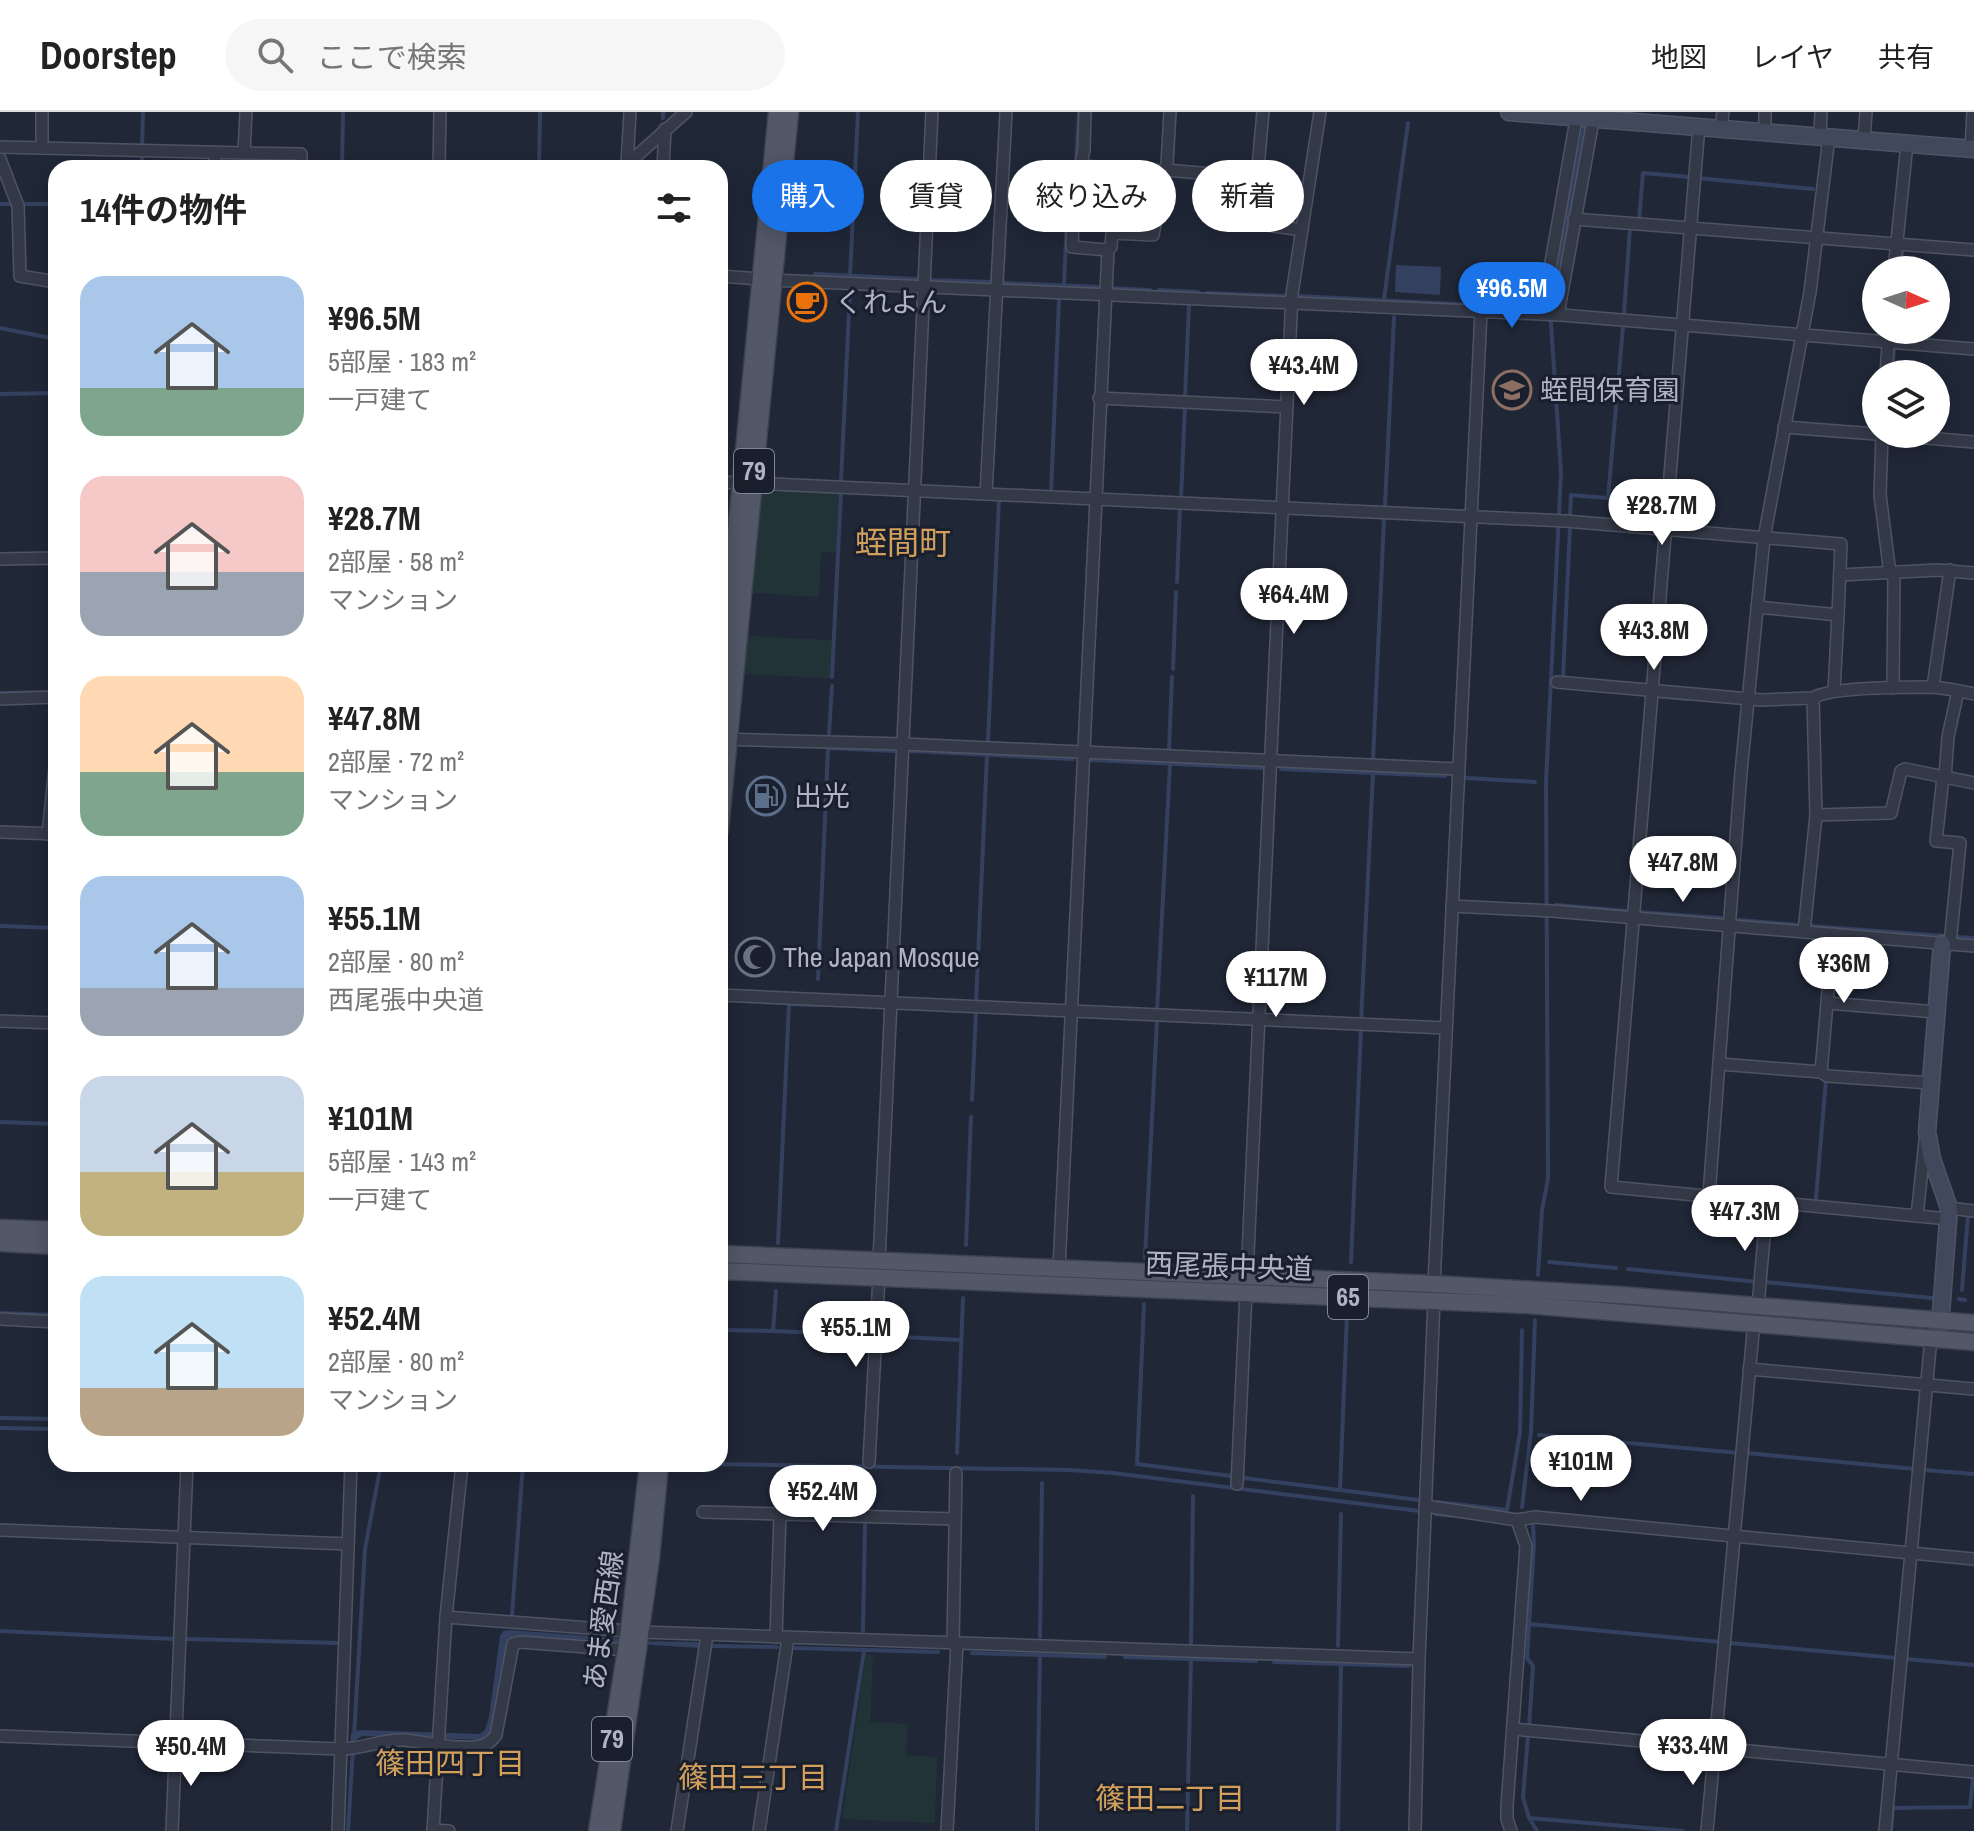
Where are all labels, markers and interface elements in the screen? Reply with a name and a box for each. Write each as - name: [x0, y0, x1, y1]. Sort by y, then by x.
- search box: [225, 19, 785, 91]
- text: Doorstep: [40, 30, 177, 81]
- icon: search: [253, 33, 297, 77]
- text: ここで検索: [317, 37, 467, 77]
- text: 地図: [1651, 38, 1707, 76]
- text: レイヤ: [1751, 38, 1834, 76]
- text: 共有: [1878, 38, 1934, 76]
- chip: 購入: [752, 160, 864, 232]
- chip: 賃貸: [880, 160, 992, 232]
- chip: 絞り込み: [1008, 160, 1176, 232]
- chip: 新着: [1192, 160, 1304, 232]
- icon: filters: [652, 186, 696, 230]
- text: 14件の物件: [80, 187, 247, 233]
- north arrow: [1862, 256, 1950, 344]
- map controls: [1862, 256, 1950, 448]
- pin: ¥96.5M: [1447, 262, 1577, 330]
- text: ¥96.5M: [1476, 270, 1548, 305]
- cafe icon: くれよん: [786, 281, 828, 323]
- place label: くれよん: [835, 283, 947, 321]
- text: ¥96.5M: [328, 295, 421, 341]
- icon: home: [144, 308, 240, 404]
- pin: ¥43.4M: [1239, 339, 1369, 407]
- text: 5部屋 · 183 m²: [328, 344, 476, 379]
- text: ¥43.4M: [1268, 347, 1340, 382]
- button: layers: [1862, 360, 1950, 448]
- school or university icon: 蛭間保育園: [1491, 369, 1533, 411]
- place label: 蛭間保育園: [1540, 371, 1680, 409]
- text: 一戸建て: [328, 382, 432, 417]
- road number: 79: [734, 449, 774, 493]
- pin: ¥28.7M: [1597, 479, 1727, 547]
- text: ¥28.7M: [1626, 487, 1698, 522]
- text: ¥28.7M: [328, 495, 421, 541]
- icon: home: [144, 508, 240, 604]
- district label: 蛭間町: [855, 521, 951, 564]
- text: 2部屋 · 58 m²: [328, 544, 464, 579]
- pin: ¥64.4M: [1229, 568, 1359, 636]
- text: ¥64.4M: [1258, 576, 1330, 611]
- text: マンション: [328, 582, 458, 617]
- pin: ¥43.8M: [1589, 604, 1719, 672]
- text: ¥43.8M: [1618, 612, 1690, 647]
- text: ¥47.8M: [328, 695, 421, 741]
- icon: home: [144, 708, 240, 804]
- text: 2部屋 · 72 m²: [328, 744, 464, 779]
- fuel station icon: 出光: [745, 775, 787, 817]
- place label: 出光: [794, 777, 850, 815]
- text: マンション: [328, 782, 458, 817]
- pin: ¥47.8M: [1618, 836, 1748, 904]
- text: ¥47.8M: [1647, 844, 1719, 879]
- text: ¥55.1M: [328, 895, 421, 941]
- icon: home: [144, 908, 240, 1004]
- mosque icon: The Japan Mosque: [734, 936, 776, 978]
- pin: ¥36M: [1797, 937, 1891, 1005]
- place label: The Japan Mosque: [783, 938, 980, 976]
- text: 2部屋 · 80 m²: [328, 944, 464, 979]
- text: ¥36M: [1817, 945, 1871, 980]
- pin: ¥117M: [1220, 951, 1332, 1019]
- text: ¥117M: [1244, 959, 1308, 994]
- text: 西尾張中央道: [328, 982, 484, 1017]
- text: ¥101M: [328, 1095, 413, 1141]
- icon: home: [144, 1108, 240, 1204]
- text: 5部屋 · 143 m²: [328, 1144, 476, 1179]
- text: 一戸建て: [328, 1182, 432, 1217]
- pin: ¥47.3M: [1680, 1185, 1810, 1253]
- text: ¥47.3M: [1709, 1193, 1781, 1228]
- street label: 西尾張中央道: [1144, 1244, 1314, 1288]
- road number: 65: [1328, 1275, 1368, 1319]
- text: ¥52.4M: [328, 1295, 421, 1341]
- pin: ¥55.1M: [791, 1301, 921, 1369]
- icon: home: [144, 1308, 240, 1404]
- text: ¥55.1M: [820, 1309, 892, 1344]
- text: 2部屋 · 80 m²: [328, 1344, 464, 1379]
- text: マンション: [328, 1382, 458, 1417]
- pin: ¥101M: [1525, 1435, 1637, 1503]
- text: ¥101M: [1548, 1443, 1614, 1478]
- pin: ¥52.4M: [758, 1465, 888, 1533]
- text: ¥52.4M: [787, 1473, 859, 1508]
- street label: あま愛西線: [574, 1548, 632, 1692]
- road number: 79: [592, 1717, 632, 1761]
- pin: ¥33.4M: [1628, 1719, 1758, 1787]
- pin: ¥50.4M: [126, 1720, 256, 1788]
- text: ¥33.4M: [1657, 1727, 1729, 1762]
- text: ¥50.4M: [155, 1728, 227, 1763]
- district label: 篠田四丁目: [375, 1743, 525, 1783]
- district label: 篠田三丁目: [678, 1757, 828, 1797]
- district label: 篠田二丁目: [1095, 1778, 1245, 1818]

